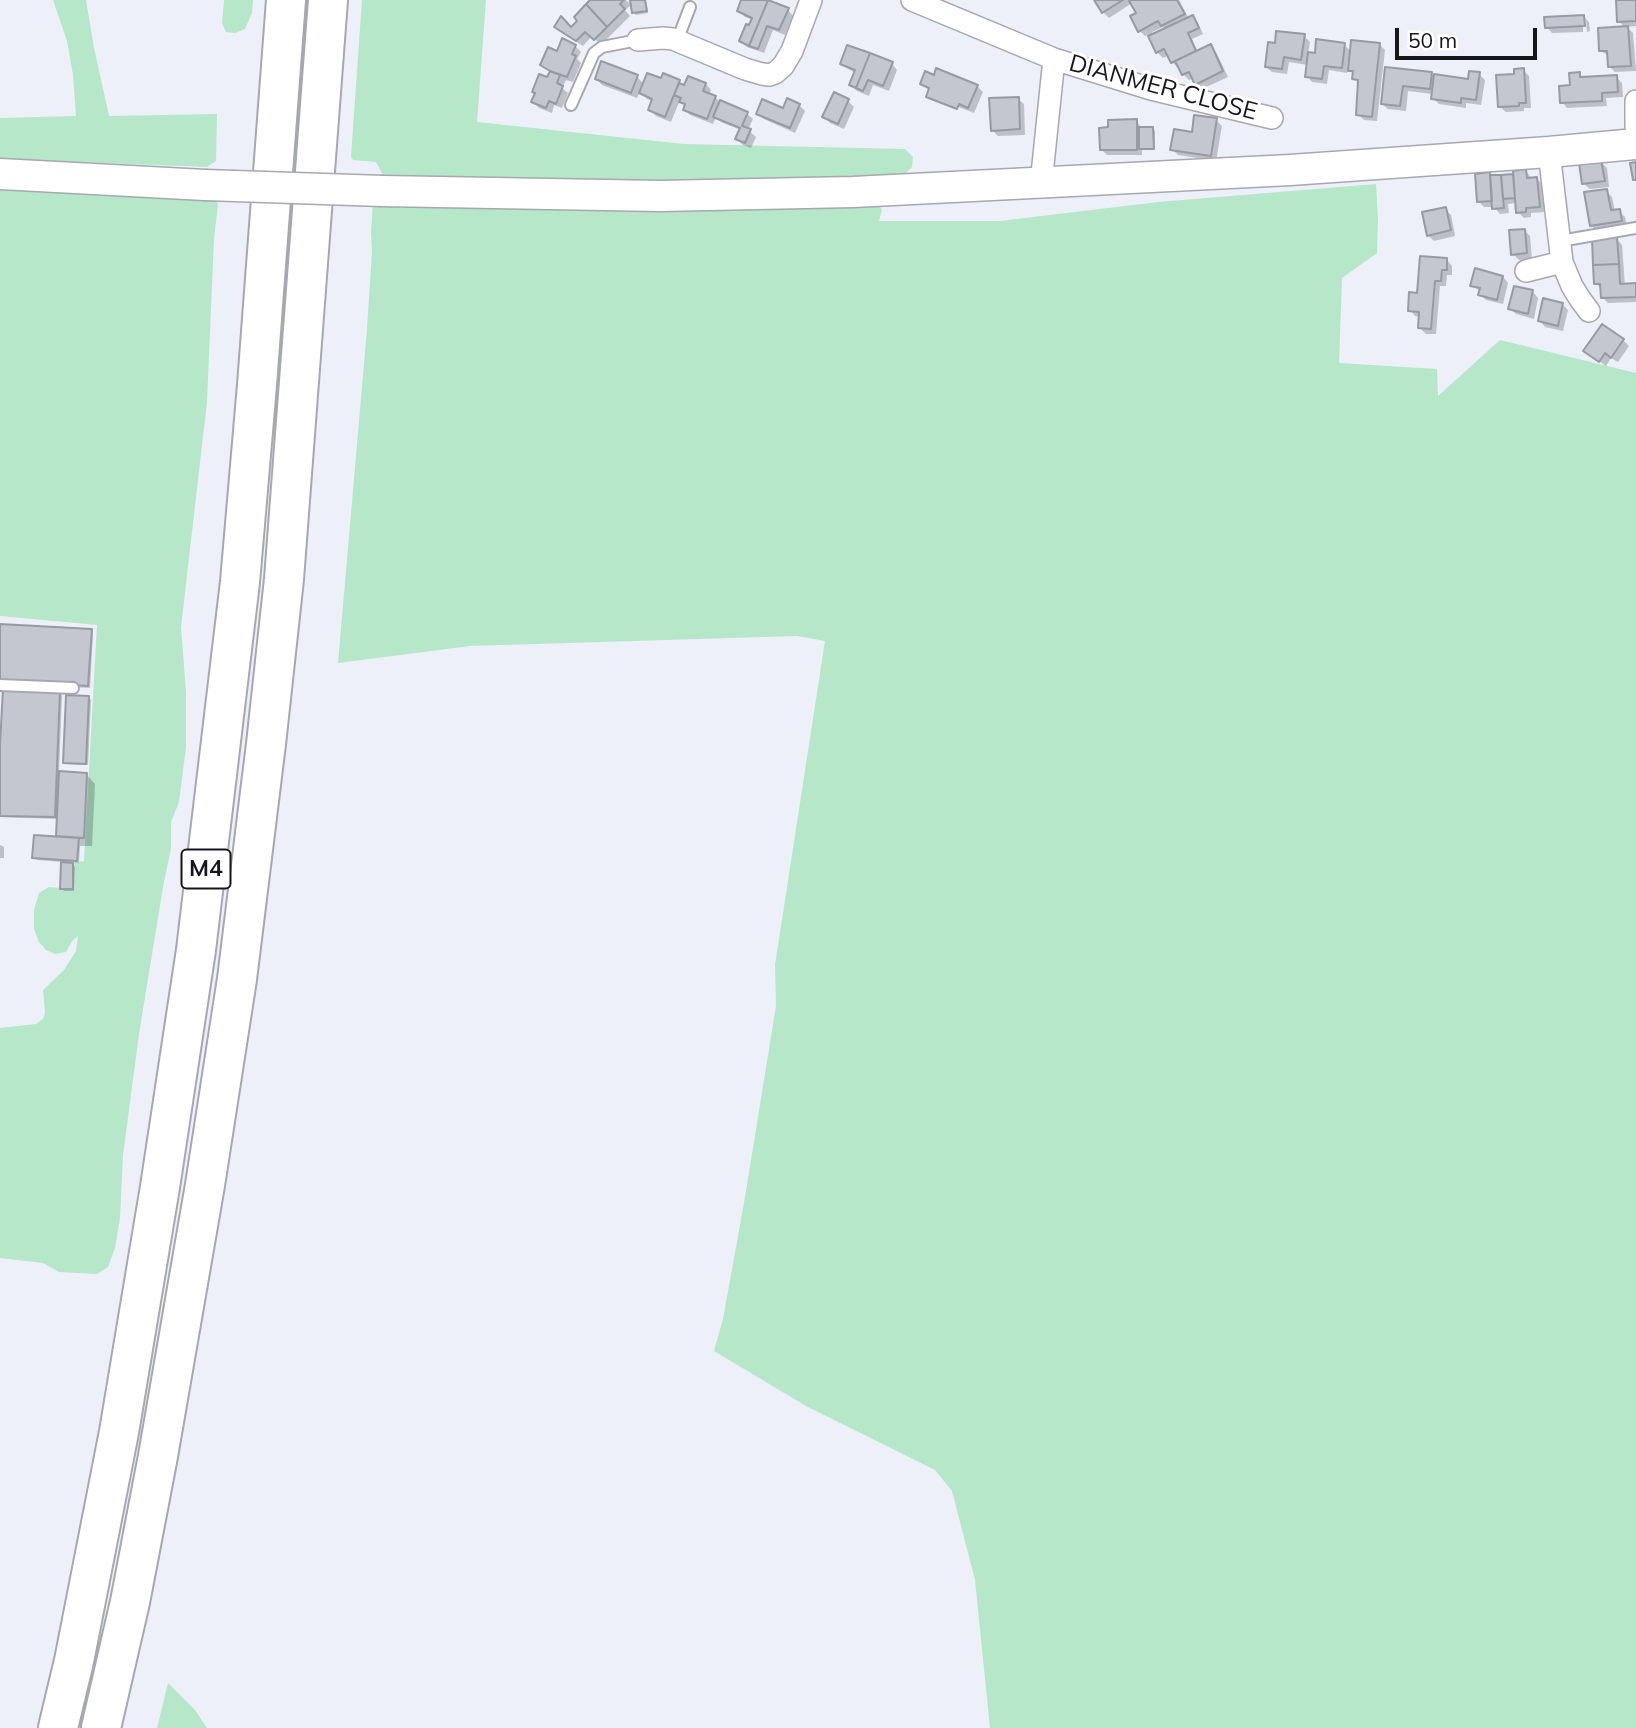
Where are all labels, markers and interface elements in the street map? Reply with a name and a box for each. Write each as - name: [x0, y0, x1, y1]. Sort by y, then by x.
- scale bar: [1398, 14, 1540, 58]
- text: 50 m: [1408, 27, 1457, 53]
- street label: DIANMER CLOSE: [1066, 49, 1260, 127]
- road number: M4: [182, 849, 230, 888]

